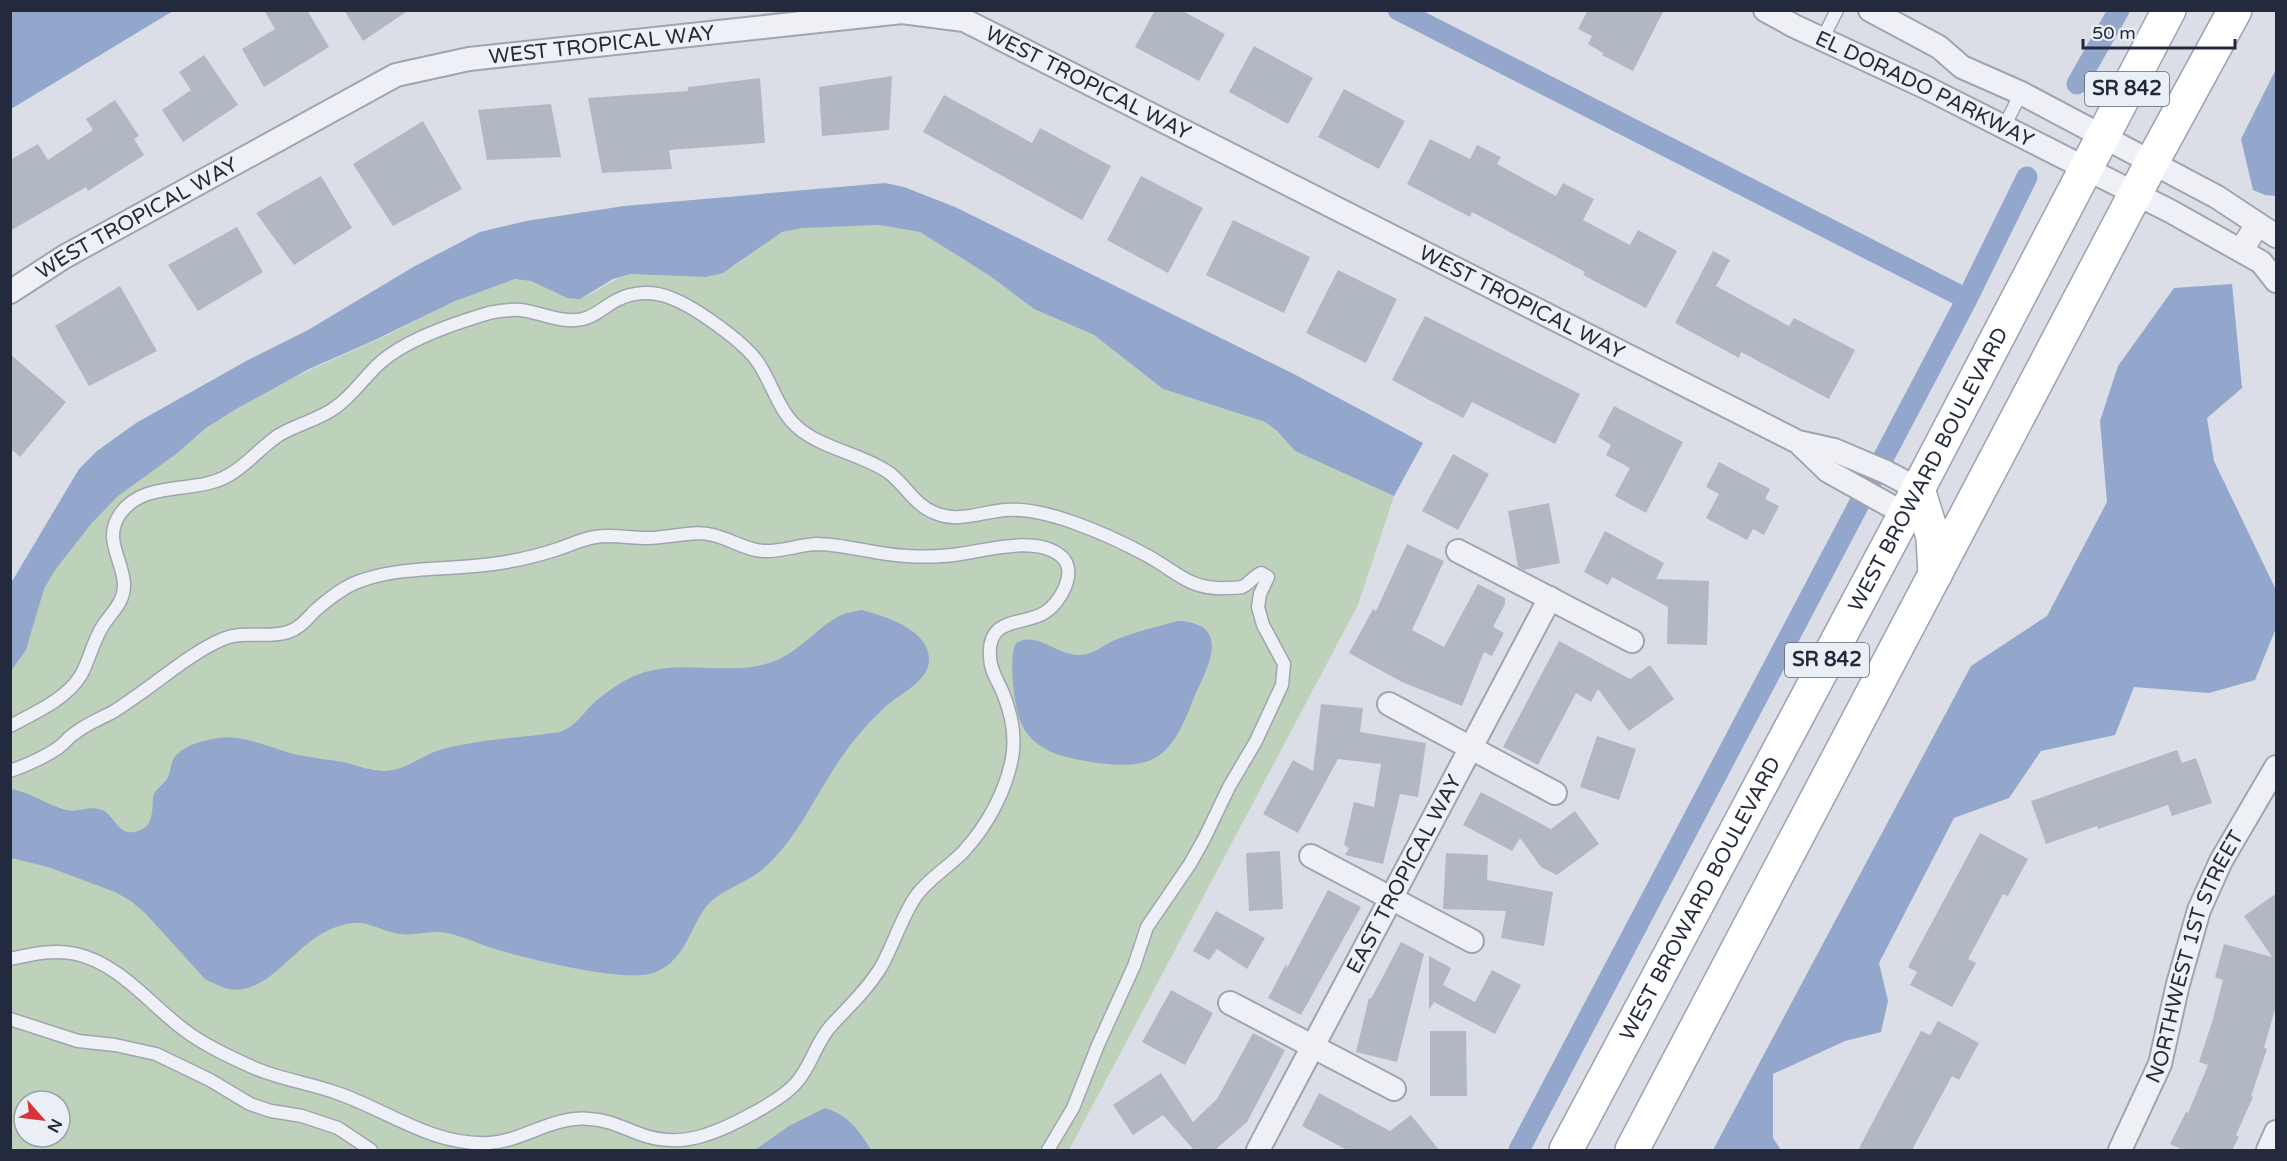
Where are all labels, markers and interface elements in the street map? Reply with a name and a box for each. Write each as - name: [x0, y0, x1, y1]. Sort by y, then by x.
- scale bar: [2083, 12, 2234, 50]
- street label: WEST TROPICAL WAY: [487, 20, 716, 69]
- street label: WEST TROPICAL WAY: [981, 20, 1195, 145]
- text: 50 m: [2092, 22, 2136, 44]
- street label: EL DORADO PARKWAY: [1811, 25, 2038, 152]
- road number: SR 842: [2085, 72, 2169, 106]
- street label: WEST TROPICAL WAY: [31, 152, 242, 284]
- street label: WEST TROPICAL WAY: [1415, 240, 1629, 365]
- street label: WEST BROWARD BOULEVARD: [1843, 323, 2013, 616]
- road number: SR 842: [1785, 643, 1869, 677]
- street label: WEST BROWARD BOULEVARD: [1614, 752, 1786, 1045]
- street label: EAST TROPICAL WAY: [1341, 771, 1467, 978]
- street label: NORTHWEST 1ST STREET: [2140, 826, 2249, 1087]
- north arrow: [12, 1089, 72, 1149]
- text: N: [43, 1115, 66, 1136]

